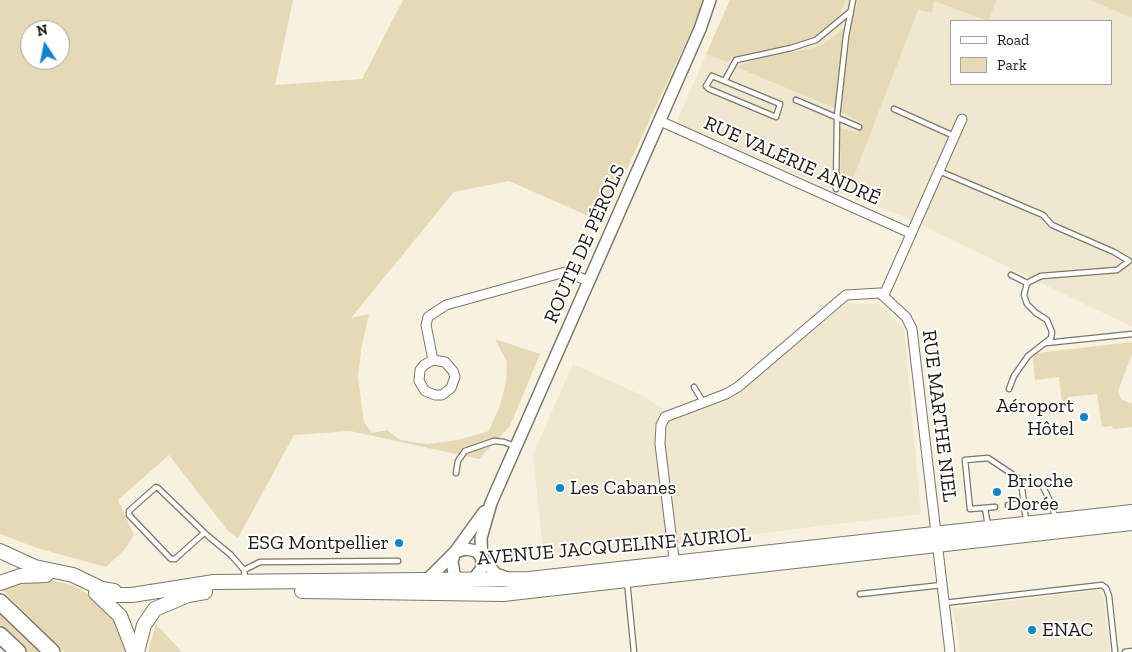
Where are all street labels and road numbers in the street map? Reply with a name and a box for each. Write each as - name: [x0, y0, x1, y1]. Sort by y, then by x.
- street label: RUE VALÉRIE ANDRÉ: [700, 111, 884, 211]
- street label: ROUTE DE PÉROLS: [539, 161, 631, 327]
- street label: RUE MARTHE NIEL: [917, 329, 961, 503]
- street label: AVENUE JACQUELINE AURIOL: [476, 523, 752, 571]

